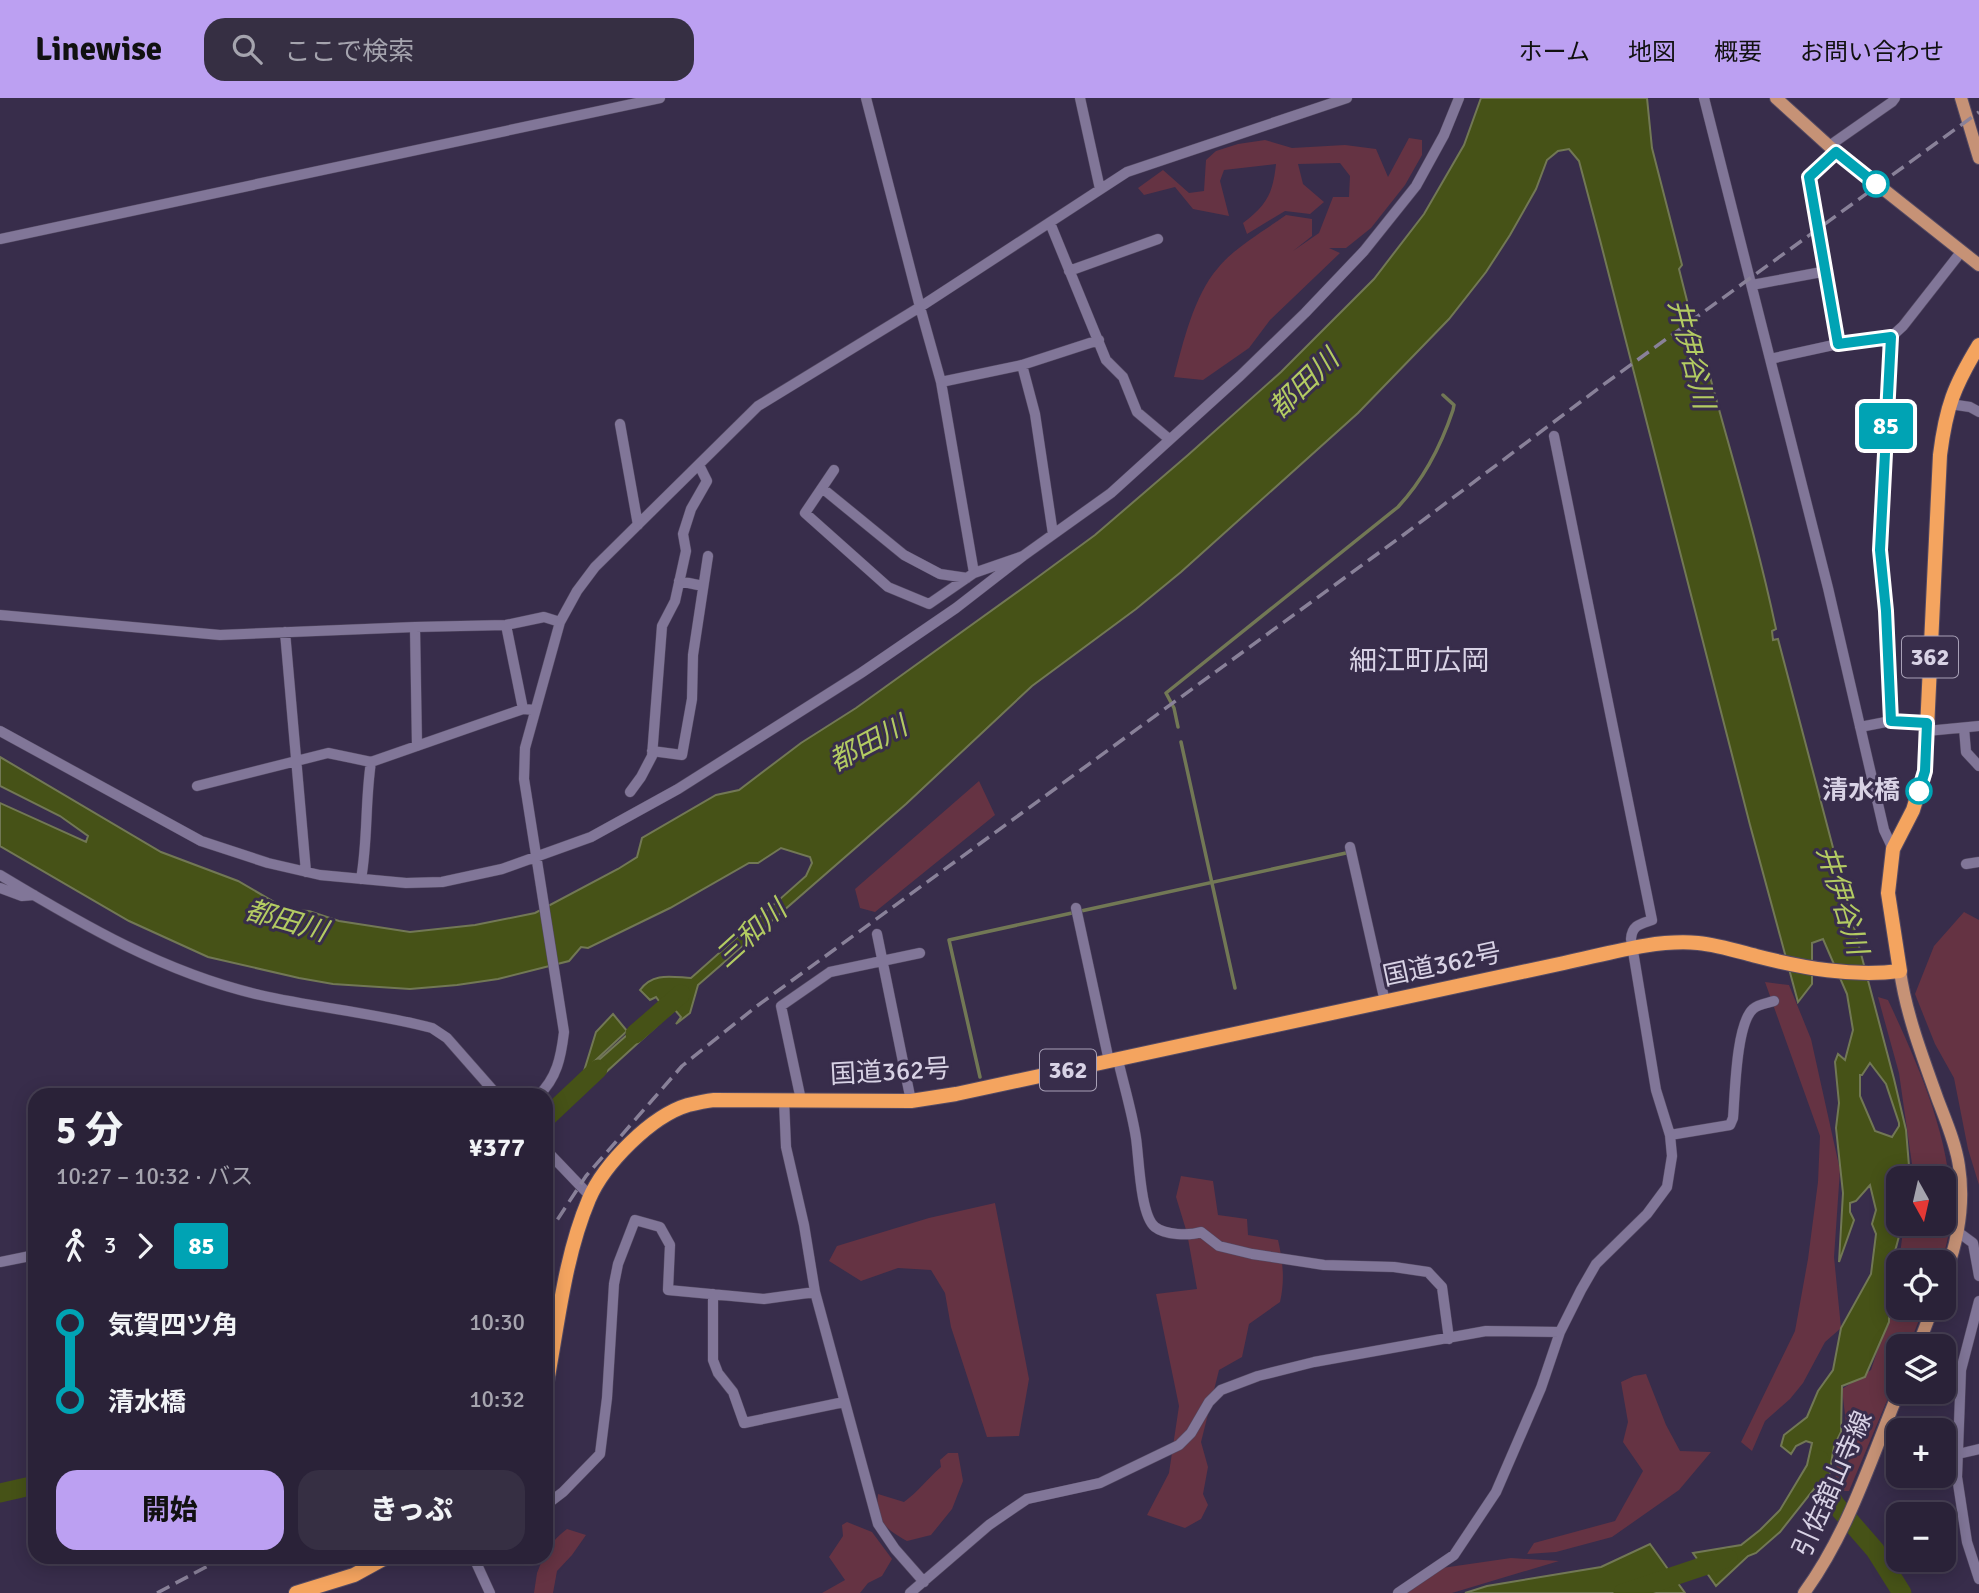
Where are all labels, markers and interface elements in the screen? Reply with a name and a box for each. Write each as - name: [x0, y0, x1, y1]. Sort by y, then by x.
- search box: [204, 18, 694, 81]
- text: Linewise: [35, 29, 162, 70]
- icon: search: [228, 30, 266, 68]
- text: ここで検索: [284, 36, 414, 68]
- text: ホーム: [1519, 37, 1590, 67]
- text: 地図: [1628, 37, 1676, 67]
- text: 概要: [1714, 37, 1762, 67]
- text: お問い合わせ: [1800, 37, 1944, 67]
- unlabelled marker: [1863, 171, 1889, 197]
- water label: 井伊谷川: [1661, 296, 1722, 415]
- water label: 都田川: [1262, 341, 1348, 425]
- line badge: 85: [1854, 403, 1918, 449]
- text: 85: [1873, 411, 1899, 441]
- road number: 362: [1902, 636, 1958, 678]
- district label: 細江町広岡: [1349, 644, 1489, 678]
- water label: 都田川: [823, 708, 916, 779]
- place label: 清水橋: [1822, 775, 1900, 807]
- marker: 清水橋: [1906, 778, 1932, 804]
- water label: 井伊谷川: [1809, 841, 1876, 961]
- water label: 三和川: [708, 891, 796, 975]
- water label: 都田川: [241, 893, 334, 950]
- street label: 国道362号: [1380, 937, 1504, 993]
- road number: 362: [1040, 1050, 1096, 1090]
- street label: 国道362号: [829, 1053, 951, 1091]
- text: 5 分: [56, 1107, 123, 1154]
- text: ¥377: [469, 1132, 525, 1164]
- text: 10:27 – 10:32 · バス: [56, 1162, 253, 1191]
- north arrow: [1886, 1166, 1956, 1236]
- map controls: [1886, 1166, 1956, 1572]
- icon: walk: [56, 1227, 94, 1265]
- icon: forward: [126, 1227, 164, 1265]
- text: 3: [104, 1231, 116, 1260]
- text: 85: [188, 1231, 214, 1261]
- button: locate: [1886, 1250, 1956, 1320]
- text: 10:30: [469, 1308, 525, 1337]
- text: 気賀四ツ角: [108, 1310, 238, 1342]
- button: layers: [1886, 1334, 1956, 1404]
- text: 10:32: [469, 1385, 525, 1414]
- text: 清水橋: [108, 1387, 186, 1419]
- street label: 引佐舘山寺線: [1787, 1406, 1879, 1562]
- button: +: [1886, 1418, 1956, 1488]
- button: 開始: [56, 1470, 284, 1550]
- button: きっぷ: [298, 1470, 525, 1550]
- button: −: [1886, 1502, 1956, 1572]

